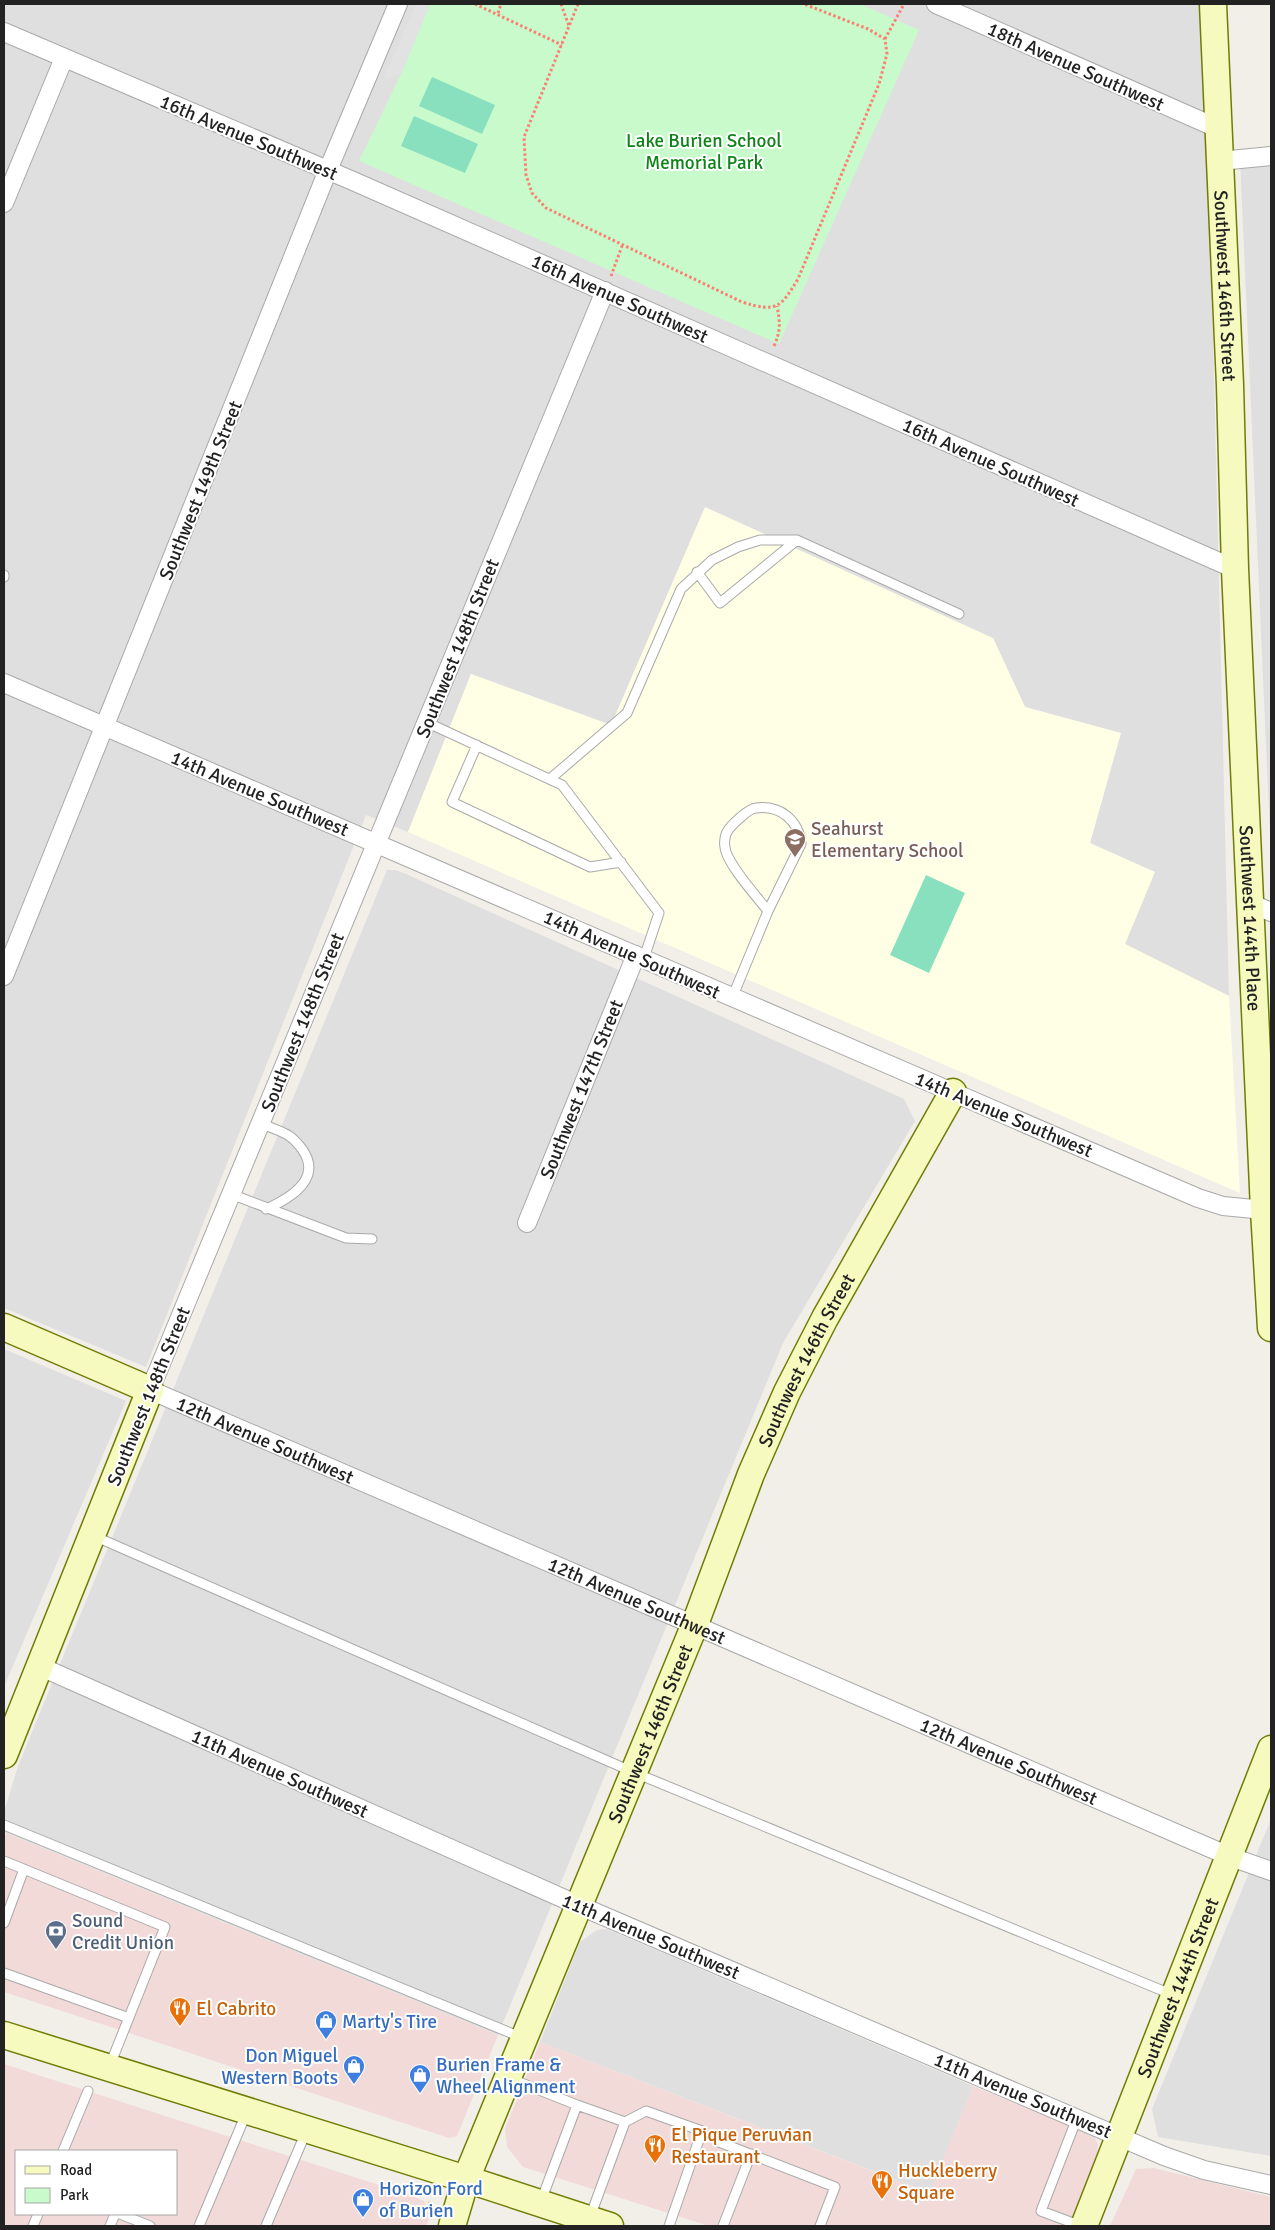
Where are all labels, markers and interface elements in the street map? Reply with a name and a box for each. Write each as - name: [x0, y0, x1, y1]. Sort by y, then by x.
- street label: 18th Avenue Southwest: [984, 17, 1168, 117]
- street label: 16th Avenue Southwest: [156, 90, 341, 186]
- park label: Lake Burien School Memorial Park: [626, 129, 782, 175]
- street label: Southwest 146th Street: [1208, 190, 1241, 382]
- street label: 16th Avenue Southwest: [528, 249, 712, 349]
- street label: Southwest 149th Street: [154, 397, 248, 583]
- street label: 16th Avenue Southwest: [899, 413, 1083, 513]
- street label: Southwest 148th Street: [411, 555, 505, 741]
- street label: 14th Avenue Southwest: [167, 746, 352, 842]
- place label: Seahurst Elementary School: [811, 817, 964, 863]
- street label: Southwest 144th Place: [1234, 825, 1266, 1012]
- school or university icon: Seahurst Elementary School: [783, 827, 807, 858]
- street label: 14th Avenue Southwest: [540, 905, 724, 1005]
- street label: Southwest 148th Street: [256, 929, 350, 1115]
- street label: Southwest 147th Street: [535, 996, 629, 1182]
- street label: 14th Avenue Southwest: [911, 1067, 1096, 1163]
- street label: Southwest 146th Street: [753, 1269, 861, 1451]
- street label: Southwest 148th Street: [102, 1303, 196, 1489]
- street label: 12th Avenue Southwest: [172, 1392, 358, 1490]
- street label: 12th Avenue Southwest: [544, 1552, 729, 1650]
- street label: Southwest 146th Street: [603, 1641, 698, 1827]
- street label: 12th Avenue Southwest: [916, 1713, 1101, 1811]
- street label: 11th Avenue Southwest: [188, 1724, 372, 1824]
- street label: 11th Avenue Southwest: [558, 1889, 743, 1985]
- street label: Southwest 144th Street: [1132, 1894, 1225, 2081]
- place label: Sound Credit Union: [72, 1909, 174, 1955]
- bank icon: Sound Credit Union: [44, 1919, 68, 1950]
- restaurant icon: El Cabrito: [168, 1996, 192, 2027]
- place label: El Cabrito: [196, 1997, 276, 2021]
- shop icon: Marty's Tire: [314, 2009, 338, 2040]
- place label: Marty's Tire: [342, 2010, 437, 2034]
- place label: Don Miguel Western Boots: [221, 2044, 338, 2090]
- street label: 11th Avenue Southwest: [930, 2048, 1115, 2144]
- place label: Burien Frame & Wheel Alignment: [436, 2053, 576, 2099]
- shop icon: Don Miguel Western Boots: [342, 2054, 366, 2085]
- shop icon: Burien Frame & Wheel Alignment: [408, 2063, 432, 2094]
- place label: El Pique Peruvian Restaurant: [671, 2123, 812, 2169]
- restaurant icon: El Pique Peruvian Restaurant: [643, 2133, 667, 2164]
- legend: [15, 2150, 178, 2215]
- place label: Huckleberry Square: [898, 2159, 997, 2205]
- text: Road: [60, 2161, 92, 2179]
- restaurant icon: Huckleberry Square: [870, 2169, 894, 2200]
- place label: Horizon Ford of Burien: [379, 2177, 483, 2223]
- text: Park: [60, 2186, 89, 2204]
- shop icon: Horizon Ford of Burien: [351, 2187, 375, 2218]

